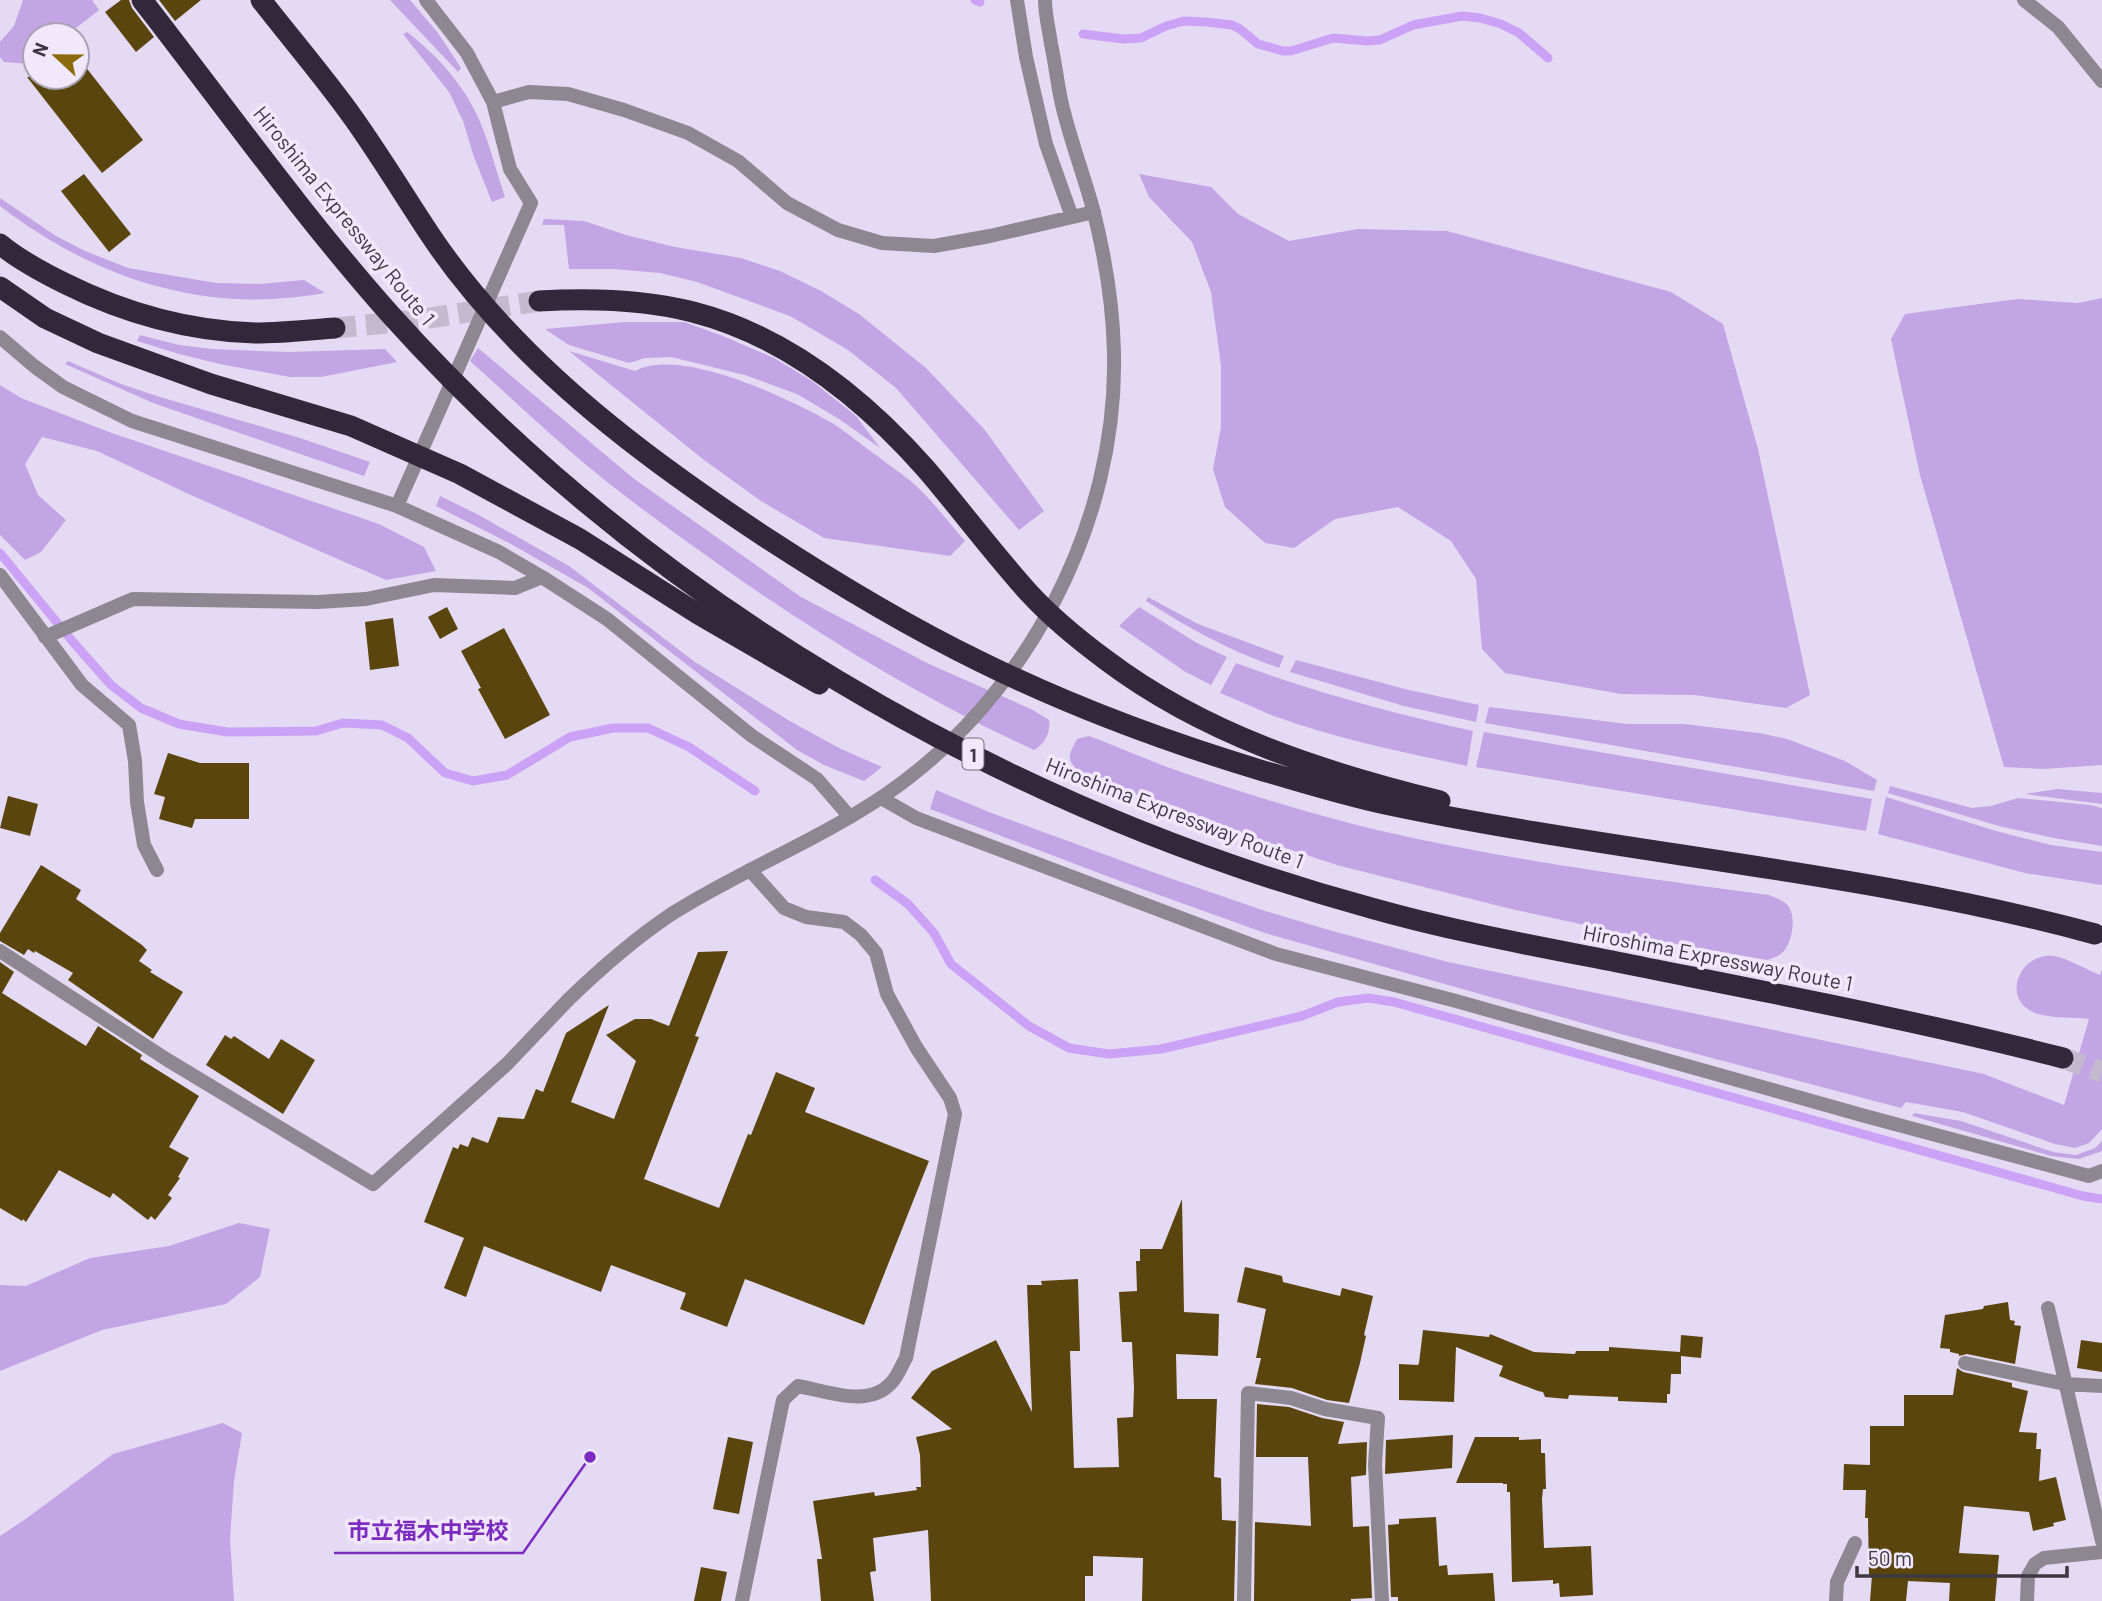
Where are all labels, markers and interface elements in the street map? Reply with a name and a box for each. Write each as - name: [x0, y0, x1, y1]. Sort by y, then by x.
- north arrow: [21, 21, 91, 91]
- text: N: [27, 39, 53, 60]
- street label: Hiroshima Expressway Route 1: [249, 101, 441, 329]
- road number: 1: [962, 738, 984, 769]
- street label: Hiroshima Expressway Route 1: [1043, 751, 1307, 873]
- street label: Hiroshima Expressway Route 1: [1581, 919, 1855, 995]
- callout: 市立福木中学校: [334, 1509, 523, 1553]
- text: 市立福木中学校: [348, 1516, 509, 1544]
- scale bar: [1857, 1534, 2067, 1578]
- text: 50 m: [1868, 1545, 1912, 1570]

